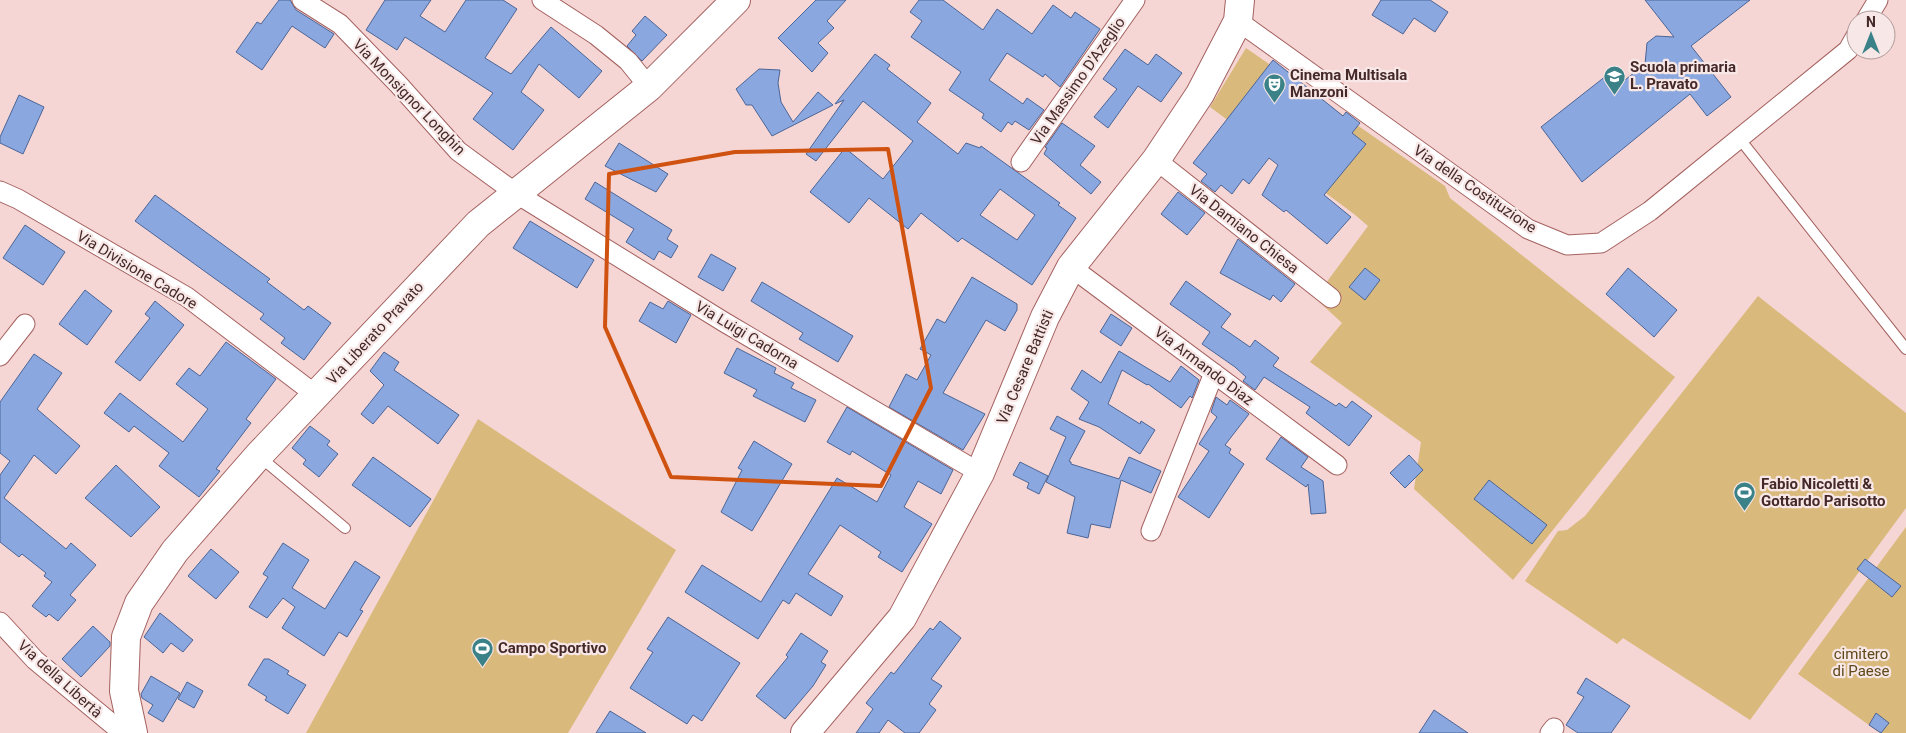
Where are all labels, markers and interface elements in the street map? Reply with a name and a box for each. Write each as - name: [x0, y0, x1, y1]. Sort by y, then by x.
- north arrow: [1846, 10, 1896, 60]
- street label: Via Massimo D'Azeglio: [1027, 14, 1129, 148]
- text: N: [1866, 14, 1876, 30]
- street label: Via Monsignor Longhin: [349, 35, 469, 159]
- place label: Scuola primaria L. Pravato: [1630, 58, 1736, 93]
- school or university icon: Scuola primaria L. Pravato: [1602, 64, 1626, 95]
- place label: Cinema Multisala Manzoni: [1290, 66, 1407, 101]
- theatre icon: Cinema Multisala Manzoni: [1262, 72, 1286, 103]
- street label: Via della Costituzione: [1410, 141, 1540, 237]
- street label: Via Damiano Chiesa: [1186, 181, 1302, 277]
- street label: Via Divisione Cadore: [74, 227, 200, 313]
- street label: Via Liberato Pravato: [323, 278, 427, 388]
- street label: Via Luigi Cadorna: [692, 297, 802, 373]
- street label: Via Cesare Battisti: [993, 307, 1057, 427]
- street label: Via Armando Diaz: [1151, 323, 1257, 409]
- place label: Fabio Nicoletti & Gottardo Parisotto: [1761, 475, 1886, 510]
- sports icon: Fabio Nicoletti & Gottardo Parisotto: [1733, 481, 1757, 512]
- street label: Via della Libertà: [14, 636, 106, 722]
- sports icon: Campo Sportivo: [470, 636, 494, 667]
- place label: Campo Sportivo: [498, 639, 606, 657]
- park label: cimitero di Paese: [1832, 645, 1890, 680]

